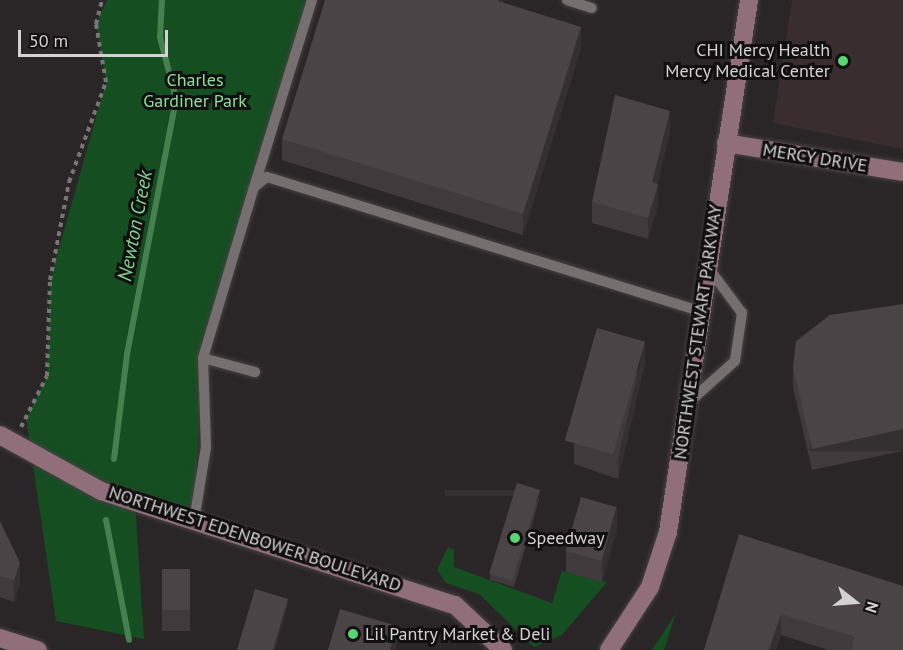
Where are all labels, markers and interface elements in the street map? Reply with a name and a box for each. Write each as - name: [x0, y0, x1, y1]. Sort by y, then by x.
- scale bar: [21, 18, 171, 56]
- text: 50 m: [29, 29, 68, 52]
- place label: CHI Mercy Health Mercy Medical Center: [665, 40, 830, 82]
- marker: CHI Mercy Health Mercy Medical Center: [834, 52, 852, 70]
- park label: Charles Gardiner Park: [143, 70, 247, 112]
- street label: MERCY DRIVE: [761, 139, 869, 177]
- water label: Newton Creek: [113, 169, 157, 283]
- street label: NORTHWEST STEWART PARKWAY: [669, 203, 727, 461]
- street label: NORTHWEST EDENBOWER BOULEVARD: [106, 481, 404, 597]
- place label: Speedway: [527, 527, 605, 549]
- marker: Speedway: [508, 531, 522, 545]
- north arrow: [825, 572, 885, 632]
- text: N: [861, 599, 883, 615]
- place label: Lil Pantry Market & Deli: [365, 623, 551, 645]
- marker: Lil Pantry Market & Deli: [346, 627, 360, 641]

